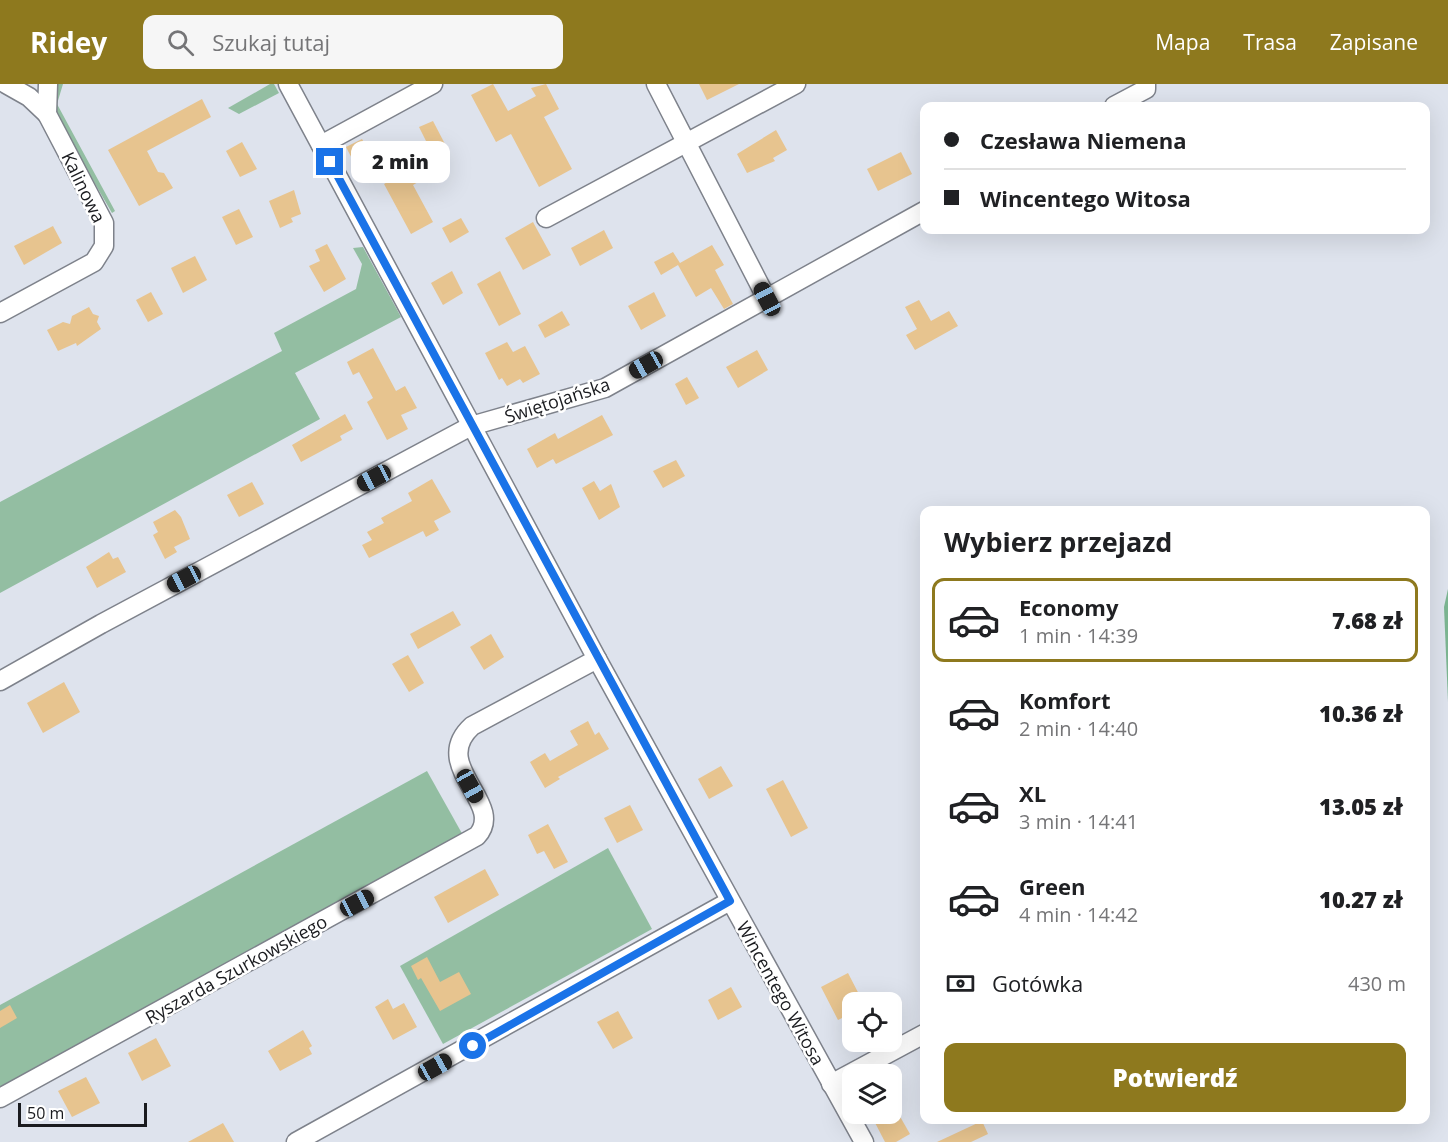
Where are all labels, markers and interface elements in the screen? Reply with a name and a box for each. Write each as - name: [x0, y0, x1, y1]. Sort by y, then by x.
- search box: [143, 15, 563, 69]
- text: Ridey: [30, 23, 107, 61]
- icon: search: [164, 26, 197, 59]
- text: Szukaj tutaj: [212, 27, 330, 57]
- text: Mapa: [1155, 28, 1210, 56]
- text: Trasa: [1243, 28, 1297, 56]
- text: Zapisane: [1330, 28, 1418, 56]
- text: Czesława Niemena: [980, 125, 1186, 155]
- callout: 2 min: [351, 141, 450, 183]
- street label: Kalinowa: [57, 148, 111, 226]
- route end: [316, 148, 343, 175]
- text: 2 min: [372, 148, 429, 175]
- text: Wincentego Witosa: [980, 183, 1191, 213]
- car: [751, 279, 783, 319]
- car: [626, 348, 666, 382]
- street label: Świętojańska: [501, 372, 613, 428]
- car: [354, 462, 394, 494]
- text: Wybierz przejazd: [944, 523, 1172, 560]
- car: [164, 563, 204, 595]
- text: Economy: [1019, 592, 1118, 622]
- icon: car: [947, 593, 1001, 647]
- text: 7.68 zł: [1332, 605, 1403, 635]
- text: 1 min · 14:39: [1019, 622, 1138, 649]
- text: Komfort: [1019, 685, 1111, 715]
- icon: car: [947, 686, 1001, 740]
- text: 10.36 zł: [1319, 698, 1403, 728]
- text: 2 min · 14:40: [1019, 715, 1138, 742]
- car: [453, 766, 487, 806]
- text: XL: [1019, 778, 1046, 808]
- icon: car: [947, 779, 1001, 833]
- text: 13.05 zł: [1319, 791, 1403, 821]
- text: 3 min · 14:41: [1019, 808, 1138, 835]
- text: Green: [1019, 871, 1085, 901]
- icon: car: [947, 872, 1001, 926]
- text: 10.27 zł: [1319, 884, 1403, 914]
- car: [337, 887, 377, 919]
- text: 4 min · 14:42: [1019, 901, 1138, 928]
- street label: Ryszarda Szurkowskiego: [141, 909, 331, 1029]
- street label: Wincentego Witosa: [732, 917, 830, 1069]
- icon: cash: [944, 967, 977, 1000]
- text: Gotówka: [992, 968, 1083, 998]
- text: 430 m: [1348, 970, 1406, 997]
- map controls: [842, 992, 902, 1124]
- button: locate: [842, 992, 902, 1052]
- route start: [459, 1032, 486, 1059]
- button: Potwierdź: [944, 1043, 1406, 1112]
- car: [415, 1050, 455, 1084]
- button: layers: [842, 1064, 902, 1124]
- scale bar: [18, 1100, 147, 1128]
- text: 50 m: [27, 1102, 64, 1124]

